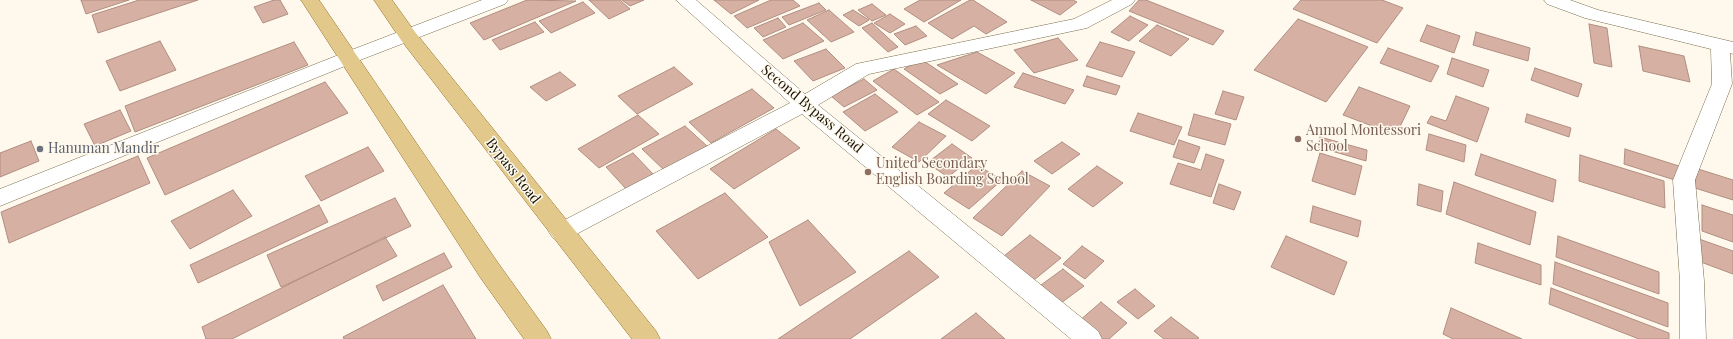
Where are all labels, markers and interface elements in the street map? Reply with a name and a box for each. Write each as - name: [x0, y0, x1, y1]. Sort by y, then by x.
- street label: Second Bypass Road: [758, 62, 866, 156]
- place label: Anmol Montessori School: [1306, 123, 1421, 156]
- marker: Anmol Montessori School: [1293, 134, 1303, 144]
- street label: Bypass Road: [482, 135, 544, 207]
- place label: Hanuman Mandir: [48, 141, 159, 157]
- marker: Hanuman Mandir: [35, 144, 45, 154]
- place label: United Secondary English Boarding School: [876, 156, 1029, 188]
- marker: United Secondary English Boarding School: [863, 167, 873, 177]

